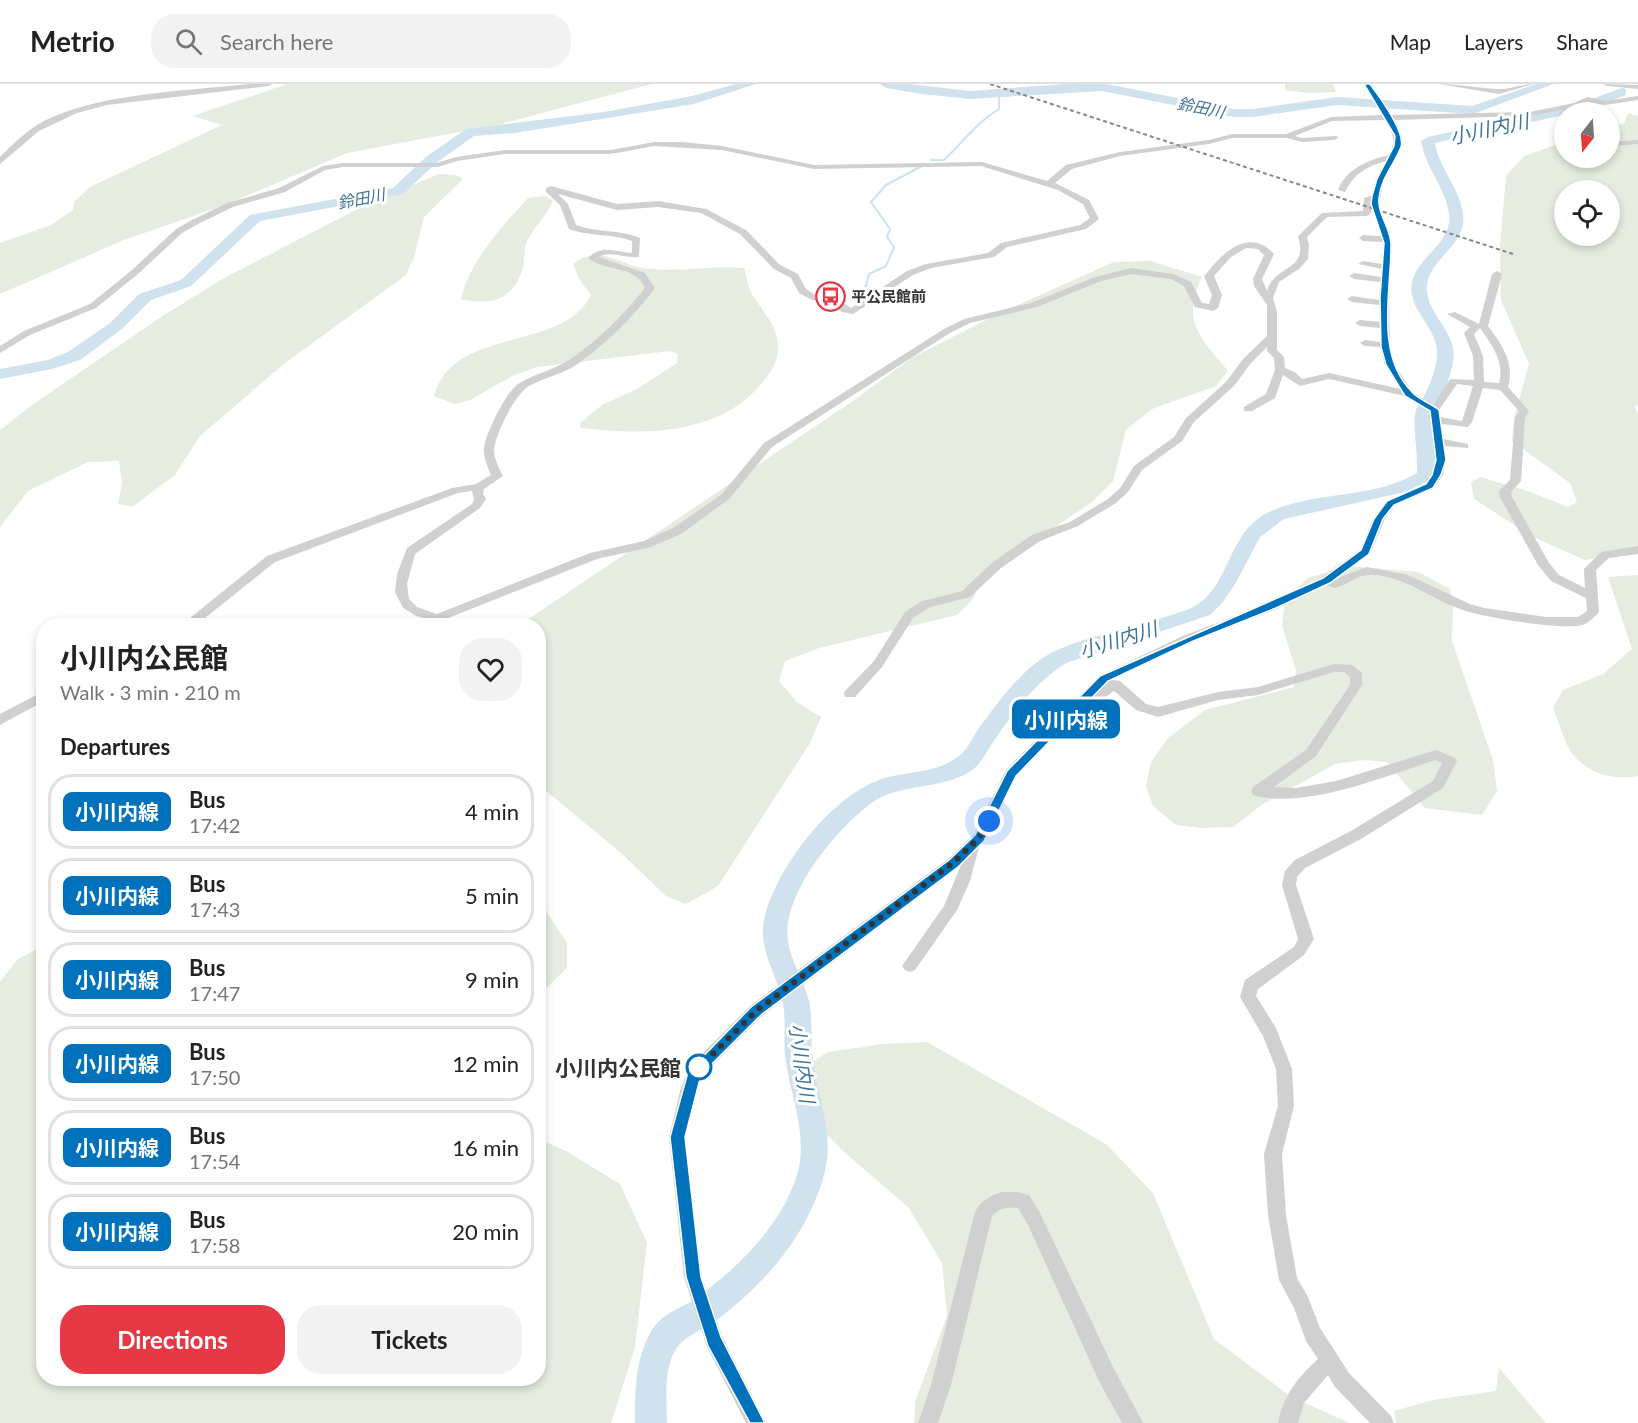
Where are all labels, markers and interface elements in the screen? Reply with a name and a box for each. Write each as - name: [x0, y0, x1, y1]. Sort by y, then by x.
- search box: [151, 14, 571, 68]
- text: Metrio: [30, 24, 115, 58]
- icon: search: [172, 25, 205, 58]
- text: Search here: [220, 28, 333, 55]
- text: Map: [1390, 29, 1431, 54]
- text: Layers: [1464, 29, 1523, 54]
- text: Share: [1556, 29, 1608, 54]
- water label: 鈴田川: [1176, 93, 1228, 121]
- north arrow: [1554, 102, 1620, 168]
- map controls: [1554, 102, 1620, 246]
- water label: 小川内川: [1447, 108, 1533, 148]
- button: locate: [1554, 180, 1620, 246]
- water label: 鈴田川: [336, 184, 388, 212]
- bus stop icon: 平公民館前: [814, 280, 846, 312]
- place label: 平公民館前: [851, 287, 926, 305]
- water label: 小川内川: [1076, 615, 1162, 662]
- button: heart: [459, 638, 522, 701]
- text: 小川内公民館: [60, 640, 228, 674]
- text: Walk · 3 min · 210 m: [60, 680, 241, 704]
- line badge: 小川内線: [1024, 700, 1108, 738]
- text: 小川内線: [1024, 707, 1108, 732]
- text: Departures: [60, 733, 170, 760]
- text: Bus: [189, 786, 225, 813]
- text: 4 min: [465, 798, 519, 825]
- text: 小川内線: [75, 799, 159, 824]
- your location: [974, 806, 1004, 836]
- text: 17:42: [189, 813, 240, 837]
- text: Bus: [189, 870, 225, 897]
- text: 5 min: [465, 882, 519, 909]
- text: 小川内線: [75, 883, 159, 908]
- text: 17:43: [189, 897, 240, 921]
- text: Bus: [189, 954, 225, 981]
- text: 9 min: [465, 966, 519, 993]
- text: 小川内線: [75, 967, 159, 992]
- text: 17:47: [189, 981, 240, 1005]
- water label: 小川内川: [786, 1022, 821, 1106]
- text: Bus: [189, 1038, 225, 1065]
- text: 12 min: [452, 1050, 519, 1077]
- text: 小川内線: [75, 1051, 159, 1076]
- marker: 小川内公民館: [686, 1054, 712, 1080]
- place label: 小川内公民館: [555, 1055, 681, 1080]
- text: 17:50: [189, 1065, 240, 1089]
- text: Bus: [189, 1122, 225, 1149]
- text: 16 min: [452, 1134, 519, 1161]
- text: 小川内線: [75, 1135, 159, 1160]
- text: 17:54: [189, 1149, 240, 1173]
- text: Bus: [189, 1206, 225, 1233]
- text: 20 min: [452, 1218, 519, 1245]
- text: 小川内線: [75, 1219, 159, 1244]
- text: 17:58: [189, 1233, 240, 1257]
- button: Directions: [60, 1305, 285, 1374]
- button: Tickets: [297, 1305, 522, 1374]

